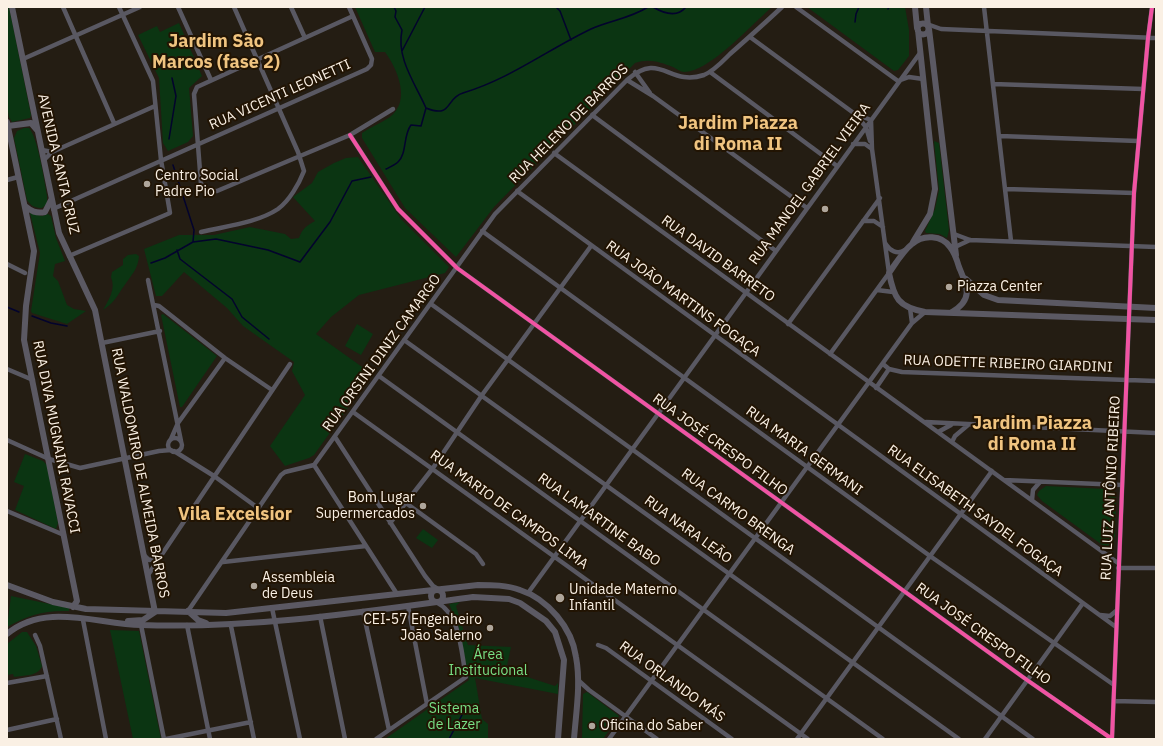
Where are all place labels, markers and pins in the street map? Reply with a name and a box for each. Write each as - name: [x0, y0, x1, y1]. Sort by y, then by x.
- place label: Centro Social Padre Pio: [155, 168, 238, 200]
- marker: Centro Social Padre Pio: [142, 179, 152, 189]
- place label: ㅤ: [833, 201, 846, 217]
- marker: ㅤ: [820, 204, 830, 214]
- place label: Piazza Center: [957, 279, 1042, 295]
- marker: Piazza Center: [944, 282, 954, 292]
- place label: Bom Lugar Supermercados: [316, 490, 415, 522]
- marker: Bom Lugar Supermercados: [418, 501, 428, 511]
- place label: Assembleia de Deus: [262, 570, 335, 602]
- marker: Assembleia de Deus: [249, 581, 259, 591]
- place label: Unidade Materno Infantil: [569, 582, 677, 614]
- marker: Unidade Materno Infantil: [554, 592, 566, 604]
- place label: CEI-57 Engenheiro João Salerno: [363, 612, 482, 644]
- marker: CEI-57 Engenheiro João Salerno: [485, 623, 495, 633]
- place label: Oficina do Saber: [600, 718, 703, 734]
- marker: Oficina do Saber: [587, 721, 597, 731]

